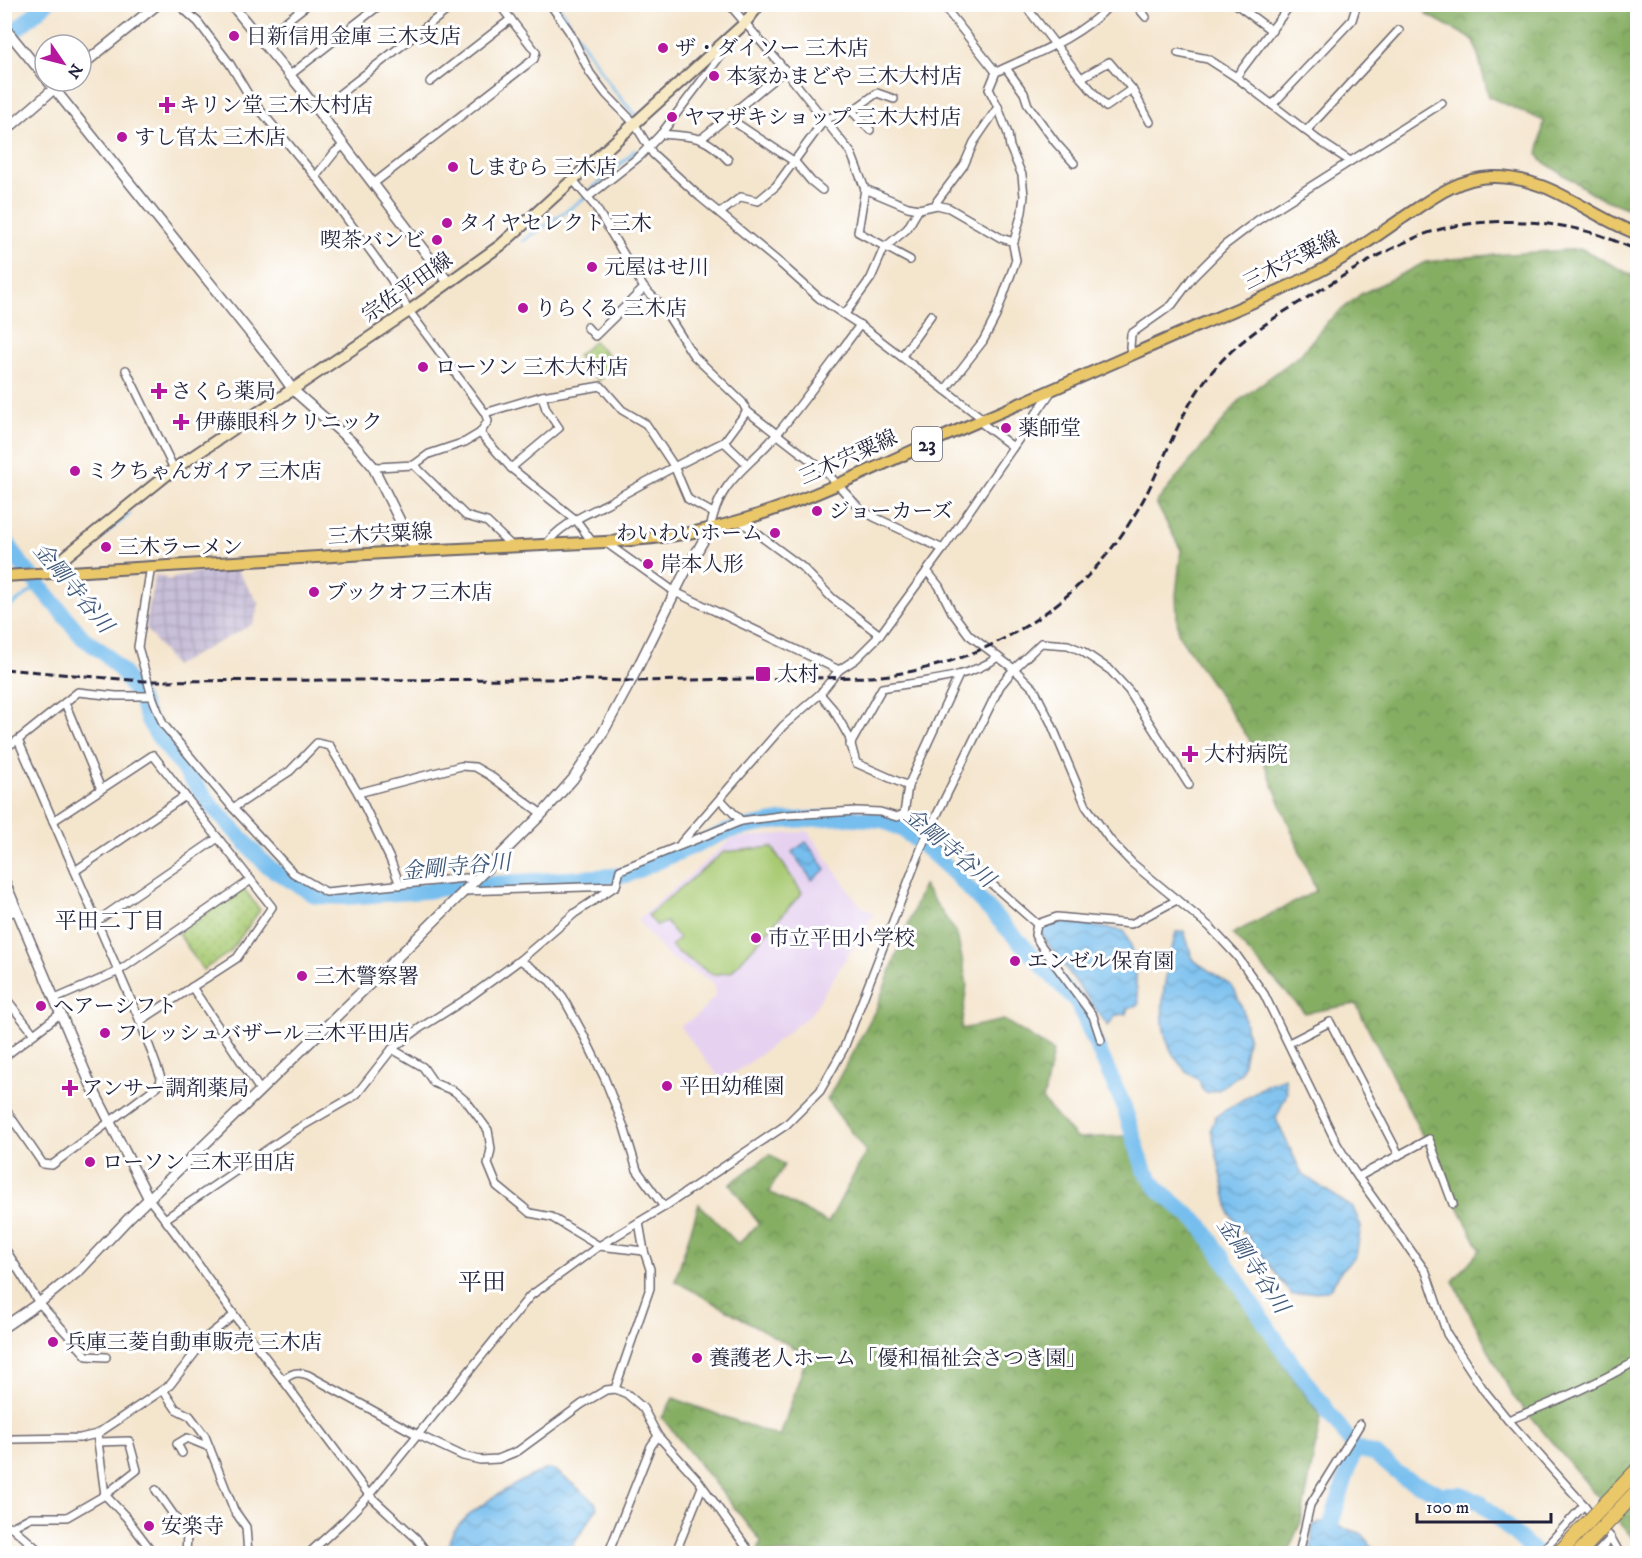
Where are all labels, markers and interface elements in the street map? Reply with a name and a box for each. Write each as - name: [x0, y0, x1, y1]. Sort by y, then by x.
- place label: 日新信用金庫 三木支店: [246, 24, 461, 50]
- marker: 日新信用金庫 三木支店: [227, 29, 241, 43]
- north arrow: [33, 33, 93, 93]
- place label: ザ・ダイソー 三木店: [675, 36, 868, 62]
- marker: ザ・ダイソー 三木店: [656, 41, 670, 55]
- text: N: [63, 60, 86, 82]
- place label: 本家かまどや 三木大村店: [726, 64, 962, 90]
- marker: 本家かまどや 三木大村店: [707, 69, 721, 83]
- place label: キリン堂 三木大村店: [179, 93, 373, 119]
- marker: キリン堂 三木大村店: [160, 98, 174, 112]
- place label: ヤマザキショップ 三木大村店: [684, 105, 961, 131]
- marker: ヤマザキショップ 三木大村店: [665, 110, 679, 124]
- place label: すし官太 三木店: [134, 125, 286, 151]
- marker: すし官太 三木店: [115, 130, 129, 144]
- place label: しまむら 三木店: [465, 155, 617, 181]
- marker: しまむら 三木店: [446, 160, 460, 174]
- place label: タイヤセレクト 三木: [459, 211, 652, 237]
- marker: タイヤセレクト 三木: [440, 216, 454, 230]
- street label: 三木宍粟線: [1239, 225, 1344, 296]
- place label: 喫茶バンビ: [320, 228, 425, 254]
- marker: 喫茶バンビ: [430, 233, 444, 247]
- street label: 宗佐平田線: [357, 247, 458, 329]
- place label: 元屋はせ川: [604, 255, 709, 281]
- marker: 元屋はせ川: [585, 260, 599, 274]
- place label: りらくる 三木店: [535, 296, 687, 322]
- marker: りらくる 三木店: [516, 301, 530, 315]
- place label: ローソン 三木大村店: [435, 355, 628, 381]
- marker: ローソン 三木大村店: [416, 360, 430, 374]
- place label: さくら薬局: [171, 379, 276, 405]
- marker: さくら薬局: [152, 384, 166, 398]
- place label: 伊藤眼科クリニック: [195, 410, 383, 436]
- marker: 伊藤眼科クリニック: [172, 413, 190, 431]
- place label: 薬師堂: [1018, 416, 1081, 442]
- marker: 薬師堂: [999, 421, 1013, 435]
- street label: 三木宍粟線: [795, 425, 902, 491]
- road number: 23: [912, 427, 942, 461]
- place label: ミクちゃんガイア 三木店: [87, 459, 321, 485]
- marker: ミクちゃんガイア 三木店: [68, 464, 82, 478]
- place label: ジョーカーズ: [829, 499, 953, 525]
- marker: ジョーカーズ: [810, 504, 824, 518]
- street label: 三木宍粟線: [327, 519, 433, 551]
- place label: わいわいホーム: [616, 521, 763, 547]
- marker: わいわいホーム: [768, 526, 782, 540]
- place label: 三木ラーメン: [118, 535, 243, 561]
- water label: 金剛寺谷川: [27, 537, 120, 640]
- marker: 三木ラーメン: [99, 540, 113, 554]
- place label: 岸本人形: [660, 552, 744, 578]
- marker: 岸本人形: [641, 557, 655, 571]
- place label: ブックオフ三木店: [326, 580, 492, 606]
- marker: ブックオフ三木店: [307, 585, 321, 599]
- place label: 大村: [777, 662, 819, 688]
- marker: 大村: [754, 665, 772, 683]
- place label: 大村病院: [1204, 742, 1288, 768]
- marker: 大村病院: [1181, 745, 1199, 763]
- water label: 金剛寺谷川: [898, 802, 1001, 895]
- water label: 金剛寺谷川: [400, 849, 514, 886]
- district label: 平田二丁目: [55, 908, 165, 935]
- place label: 市立平田小学校: [768, 926, 915, 952]
- marker: 市立平田小学校: [749, 931, 763, 945]
- place label: エンゼル保育園: [1027, 949, 1174, 975]
- marker: エンゼル保育園: [1008, 954, 1022, 968]
- place label: 三木警察署: [314, 964, 419, 990]
- marker: 三木警察署: [295, 969, 309, 983]
- place label: ヘアーシフト: [53, 994, 177, 1020]
- marker: ヘアーシフト: [34, 999, 48, 1013]
- place label: フレッシュバザール三木平田店: [117, 1021, 409, 1047]
- marker: フレッシュバザール三木平田店: [98, 1026, 112, 1040]
- place label: 平田幼稚園: [679, 1074, 784, 1100]
- place label: アンサー調剤薬局: [82, 1076, 249, 1102]
- marker: 平田幼稚園: [660, 1079, 674, 1093]
- marker: アンサー調剤薬局: [63, 1081, 77, 1095]
- place label: ローソン 三木平田店: [102, 1150, 295, 1176]
- marker: ローソン 三木平田店: [83, 1155, 97, 1169]
- water label: 金剛寺谷川: [1211, 1213, 1296, 1321]
- district label: 平田: [458, 1268, 506, 1298]
- place label: 兵庫三菱自動車販売 三木店: [65, 1330, 322, 1356]
- marker: 兵庫三菱自動車販売 三木店: [46, 1335, 60, 1349]
- place label: 養護老人ホーム「優和福祉会さつき園」: [709, 1346, 1087, 1372]
- marker: 養護老人ホーム「優和福祉会さつき園」: [690, 1351, 704, 1365]
- scale bar: [1417, 1486, 1550, 1524]
- text: 100 m: [1426, 1497, 1469, 1519]
- place label: 安楽寺: [161, 1514, 224, 1540]
- marker: 安楽寺: [142, 1519, 156, 1533]

